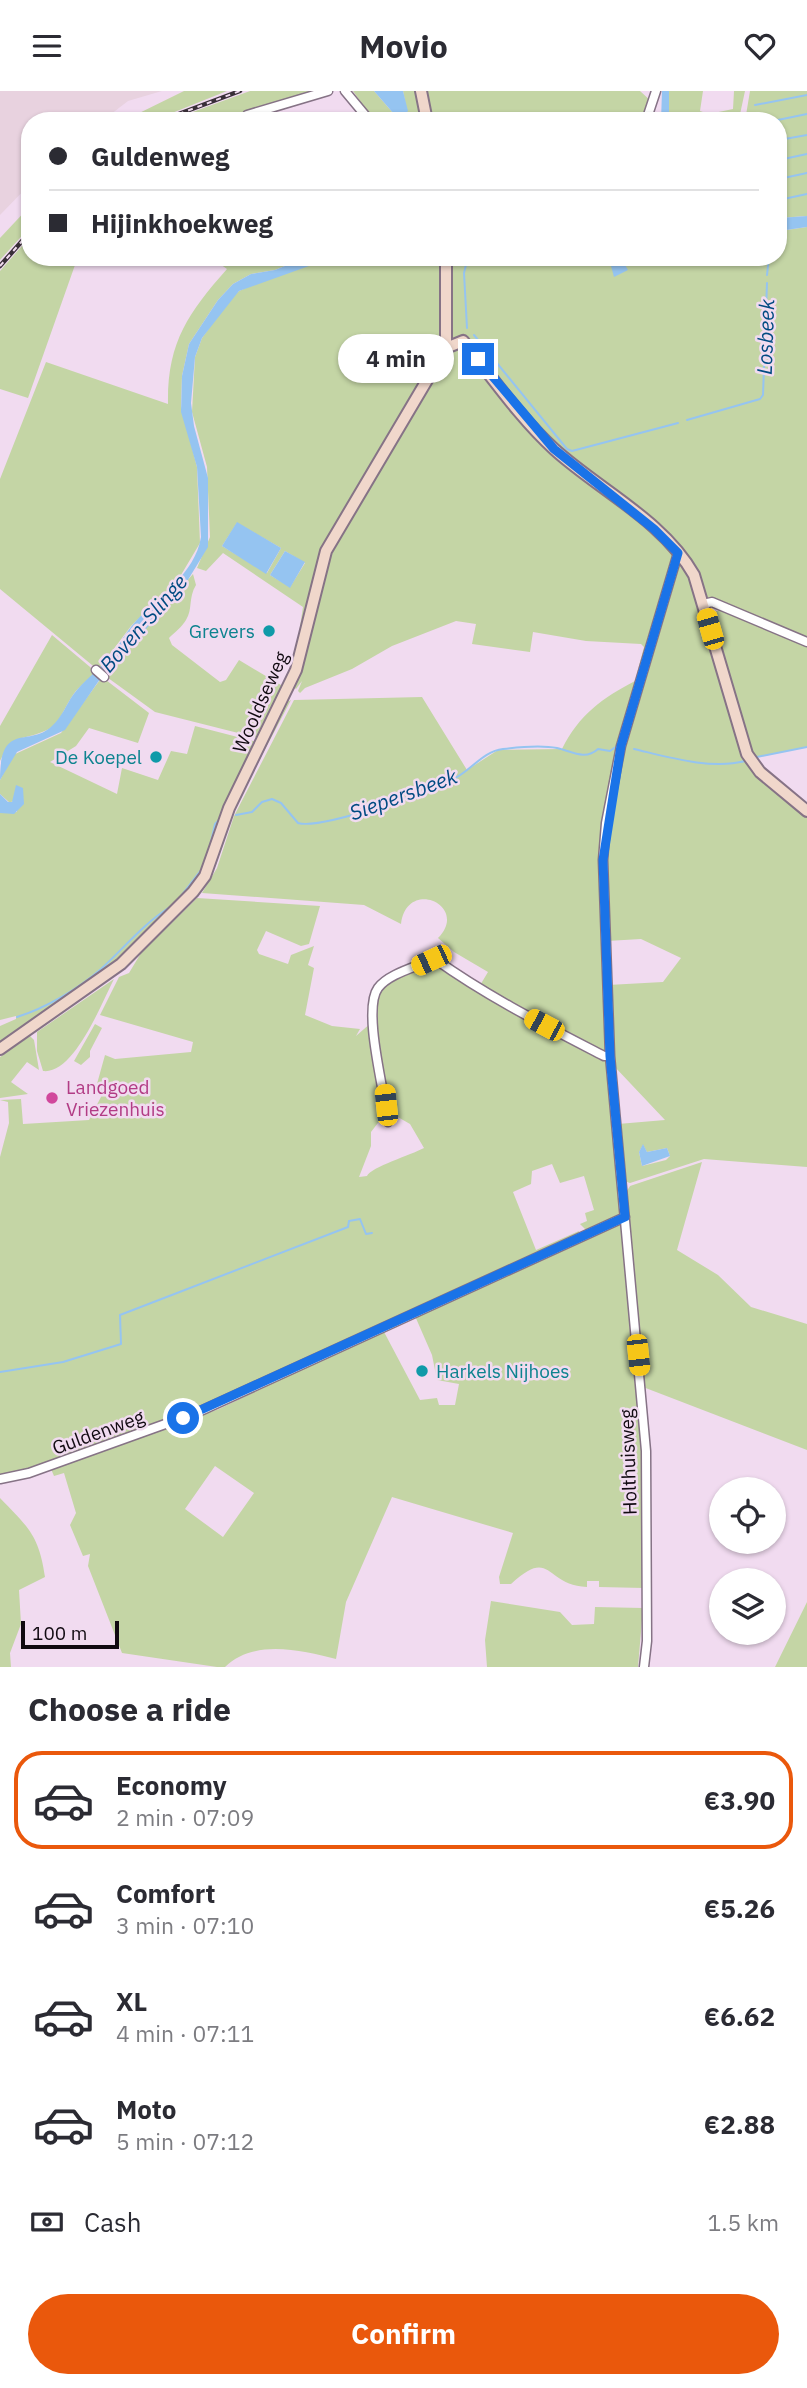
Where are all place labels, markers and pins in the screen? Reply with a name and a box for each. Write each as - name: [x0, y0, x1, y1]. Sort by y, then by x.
- place label: Grevers: [189, 619, 255, 643]
- marker: Grevers: [261, 623, 277, 639]
- place label: De Koepel: [55, 745, 142, 769]
- marker: De Koepel: [148, 749, 164, 765]
- place label: Landgoed Vriezenhuis: [66, 1075, 165, 1121]
- marker: Landgoed Vriezenhuis: [44, 1090, 60, 1106]
- place label: Harkels Nijhoes: [436, 1359, 570, 1383]
- marker: Harkels Nijhoes: [414, 1363, 430, 1379]

